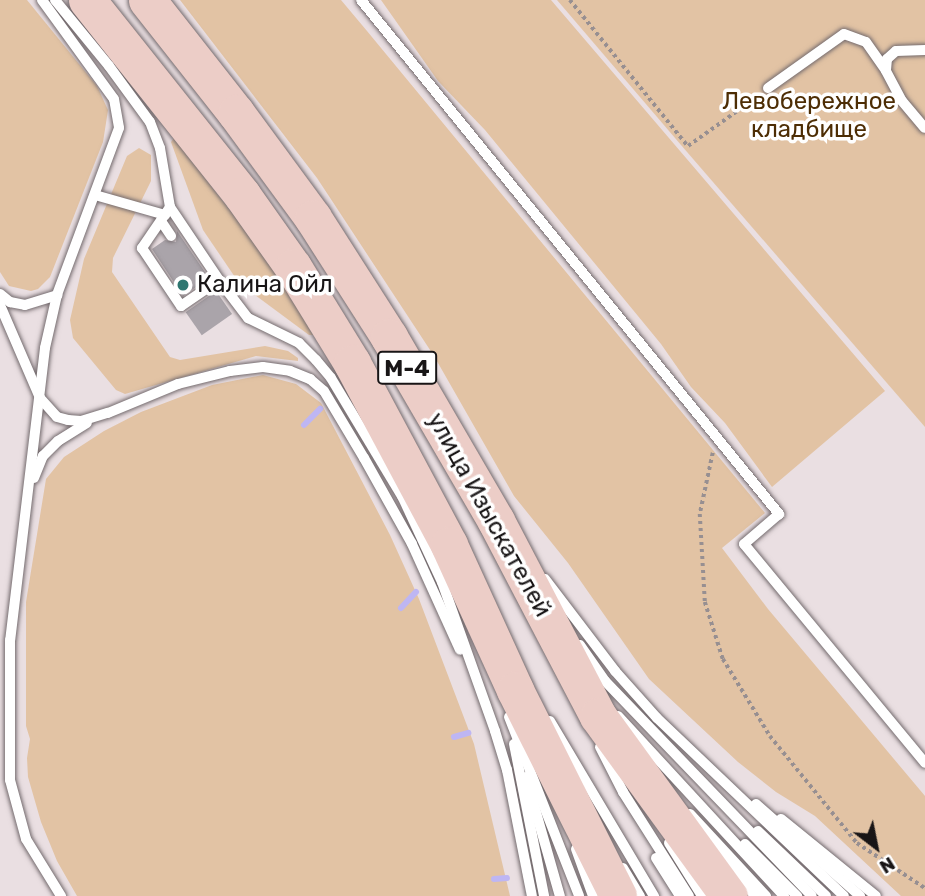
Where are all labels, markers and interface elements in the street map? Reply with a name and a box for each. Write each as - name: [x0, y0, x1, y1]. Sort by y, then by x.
- park label: Левобережное кладбище: [722, 88, 896, 144]
- place label: Калина Ойл: [197, 271, 333, 299]
- marker: Калина Ойл: [175, 277, 191, 293]
- road number: М-4: [376, 348, 438, 388]
- street label: улица Изыскателей: [421, 408, 557, 622]
- north arrow: [841, 812, 911, 882]
- text: N: [876, 852, 899, 879]

